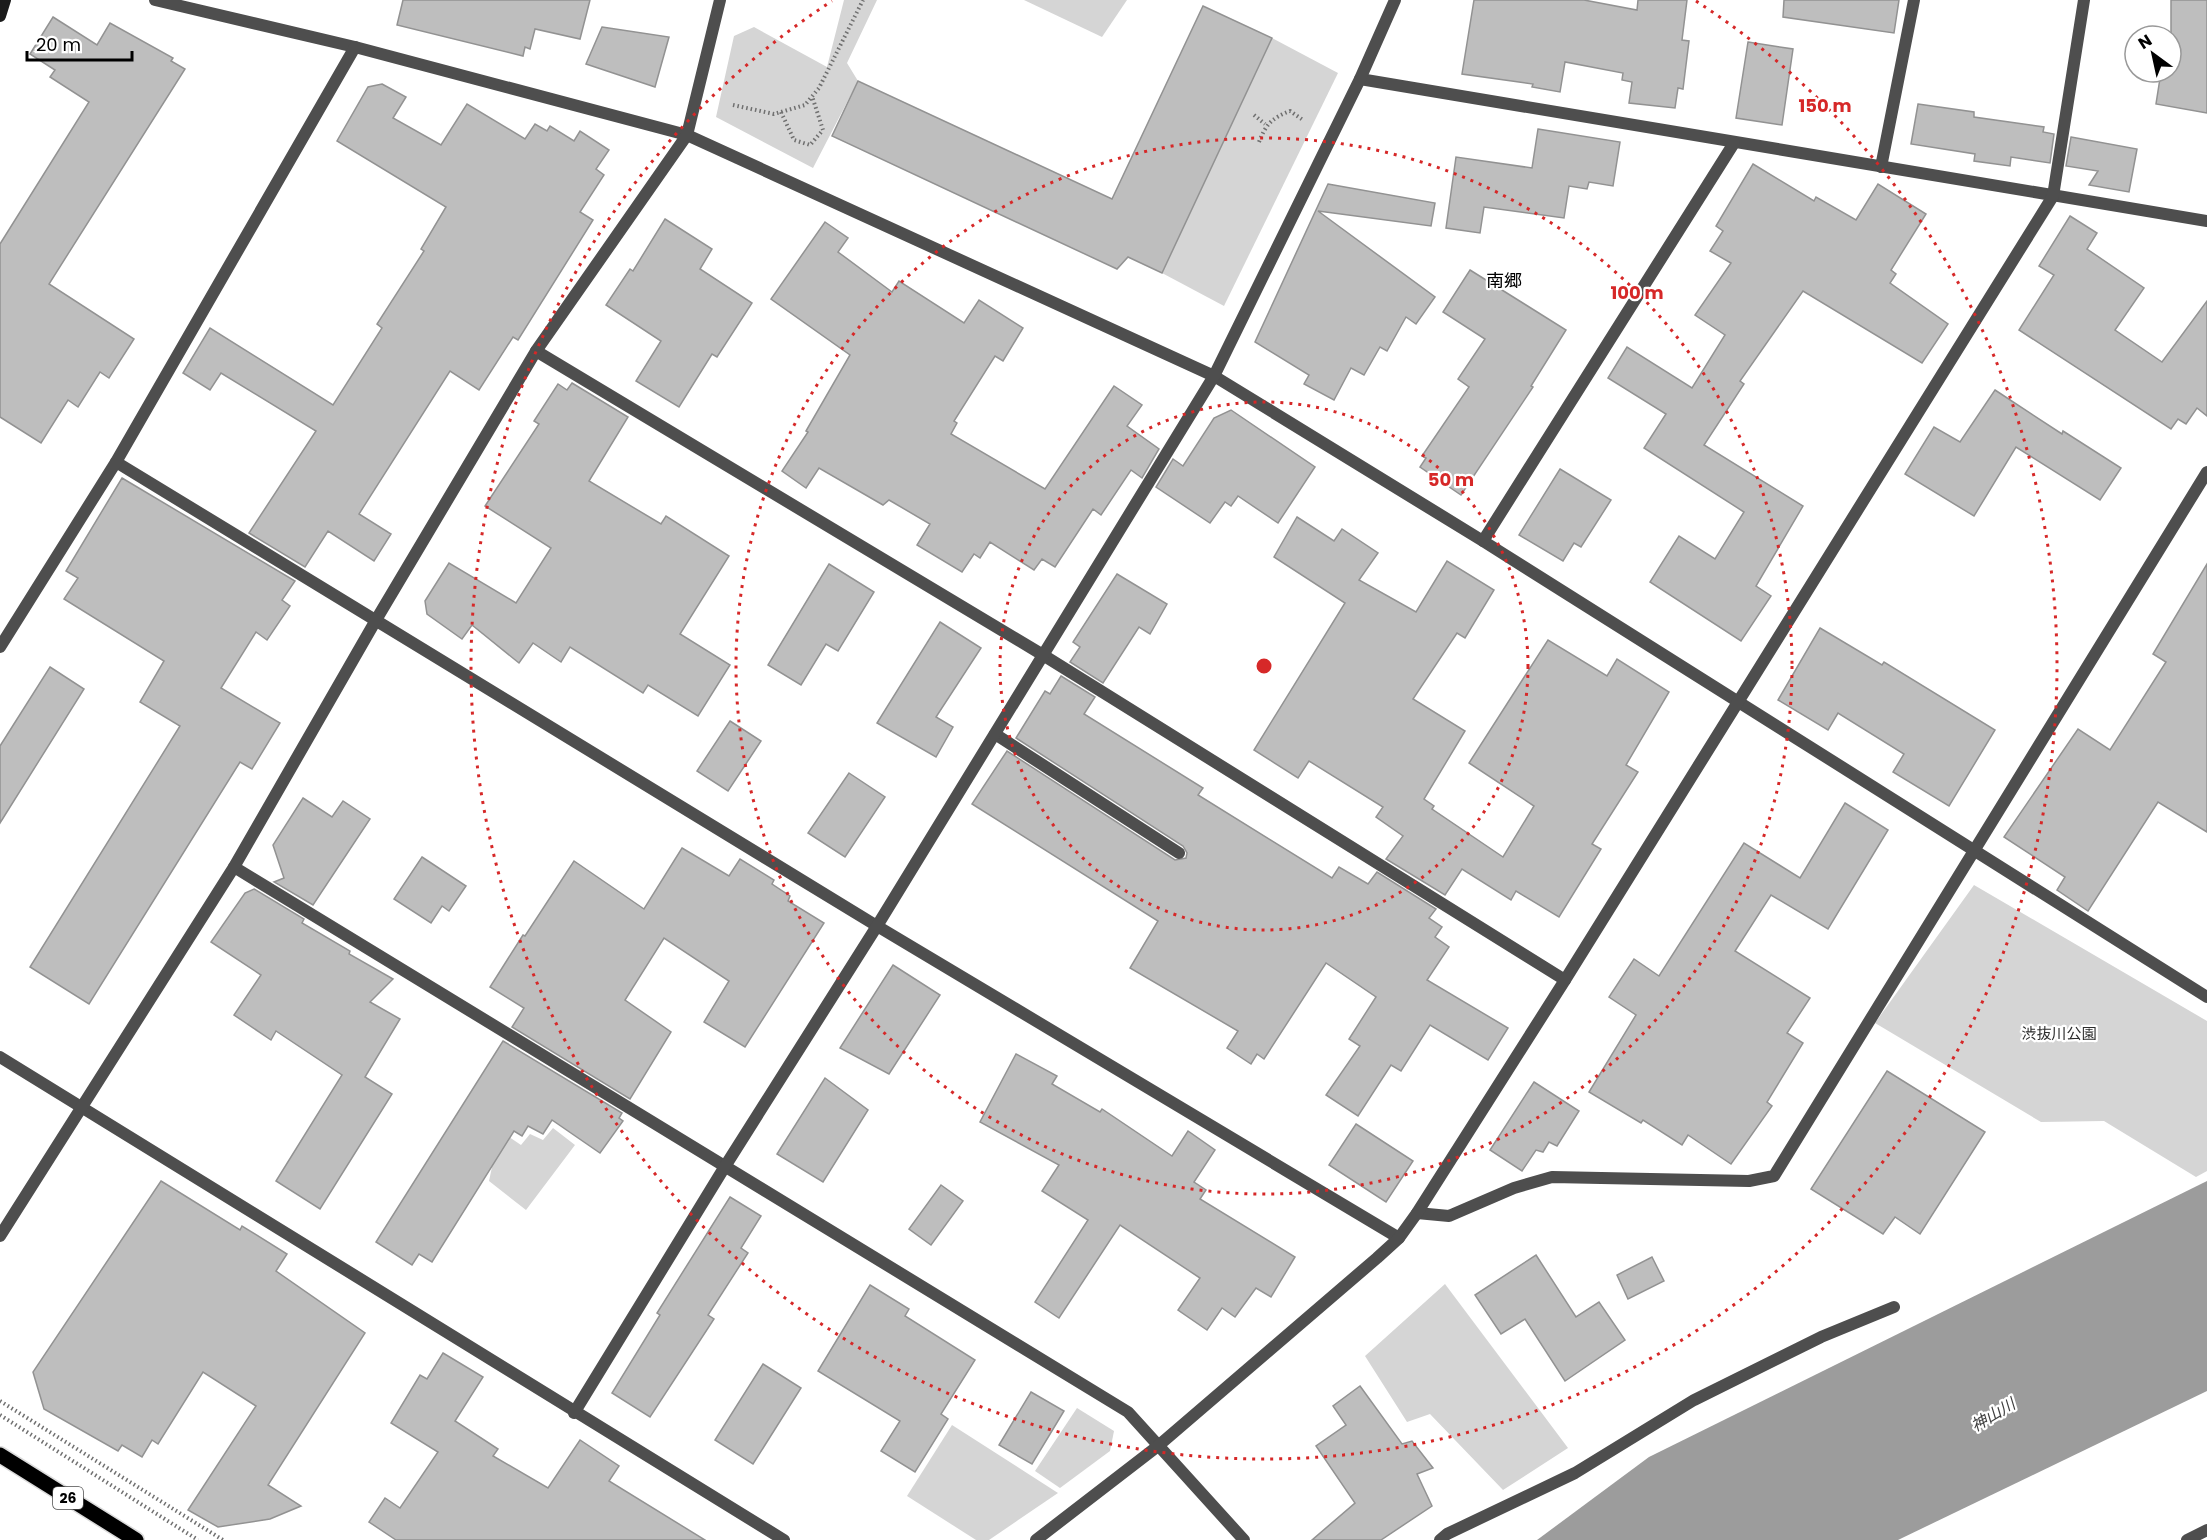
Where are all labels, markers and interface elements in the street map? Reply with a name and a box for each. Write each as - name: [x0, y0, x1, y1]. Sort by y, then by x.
- scale bar: [27, 24, 132, 62]
- north arrow: [2123, 24, 2183, 84]
- text: N: [2134, 29, 2156, 55]
- text: 20 m: [36, 32, 81, 57]
- text: 150 m: [1798, 93, 1852, 118]
- district label: 南郷: [1486, 268, 1522, 293]
- text: 100 m: [1610, 280, 1664, 305]
- text: 50 m: [1428, 467, 1474, 492]
- centre of rings: [1254, 656, 1274, 676]
- park label: 渋抜川公園: [2021, 1023, 2097, 1044]
- water label: 神山川: [1966, 1392, 2021, 1437]
- road number: 26: [53, 1487, 83, 1509]

